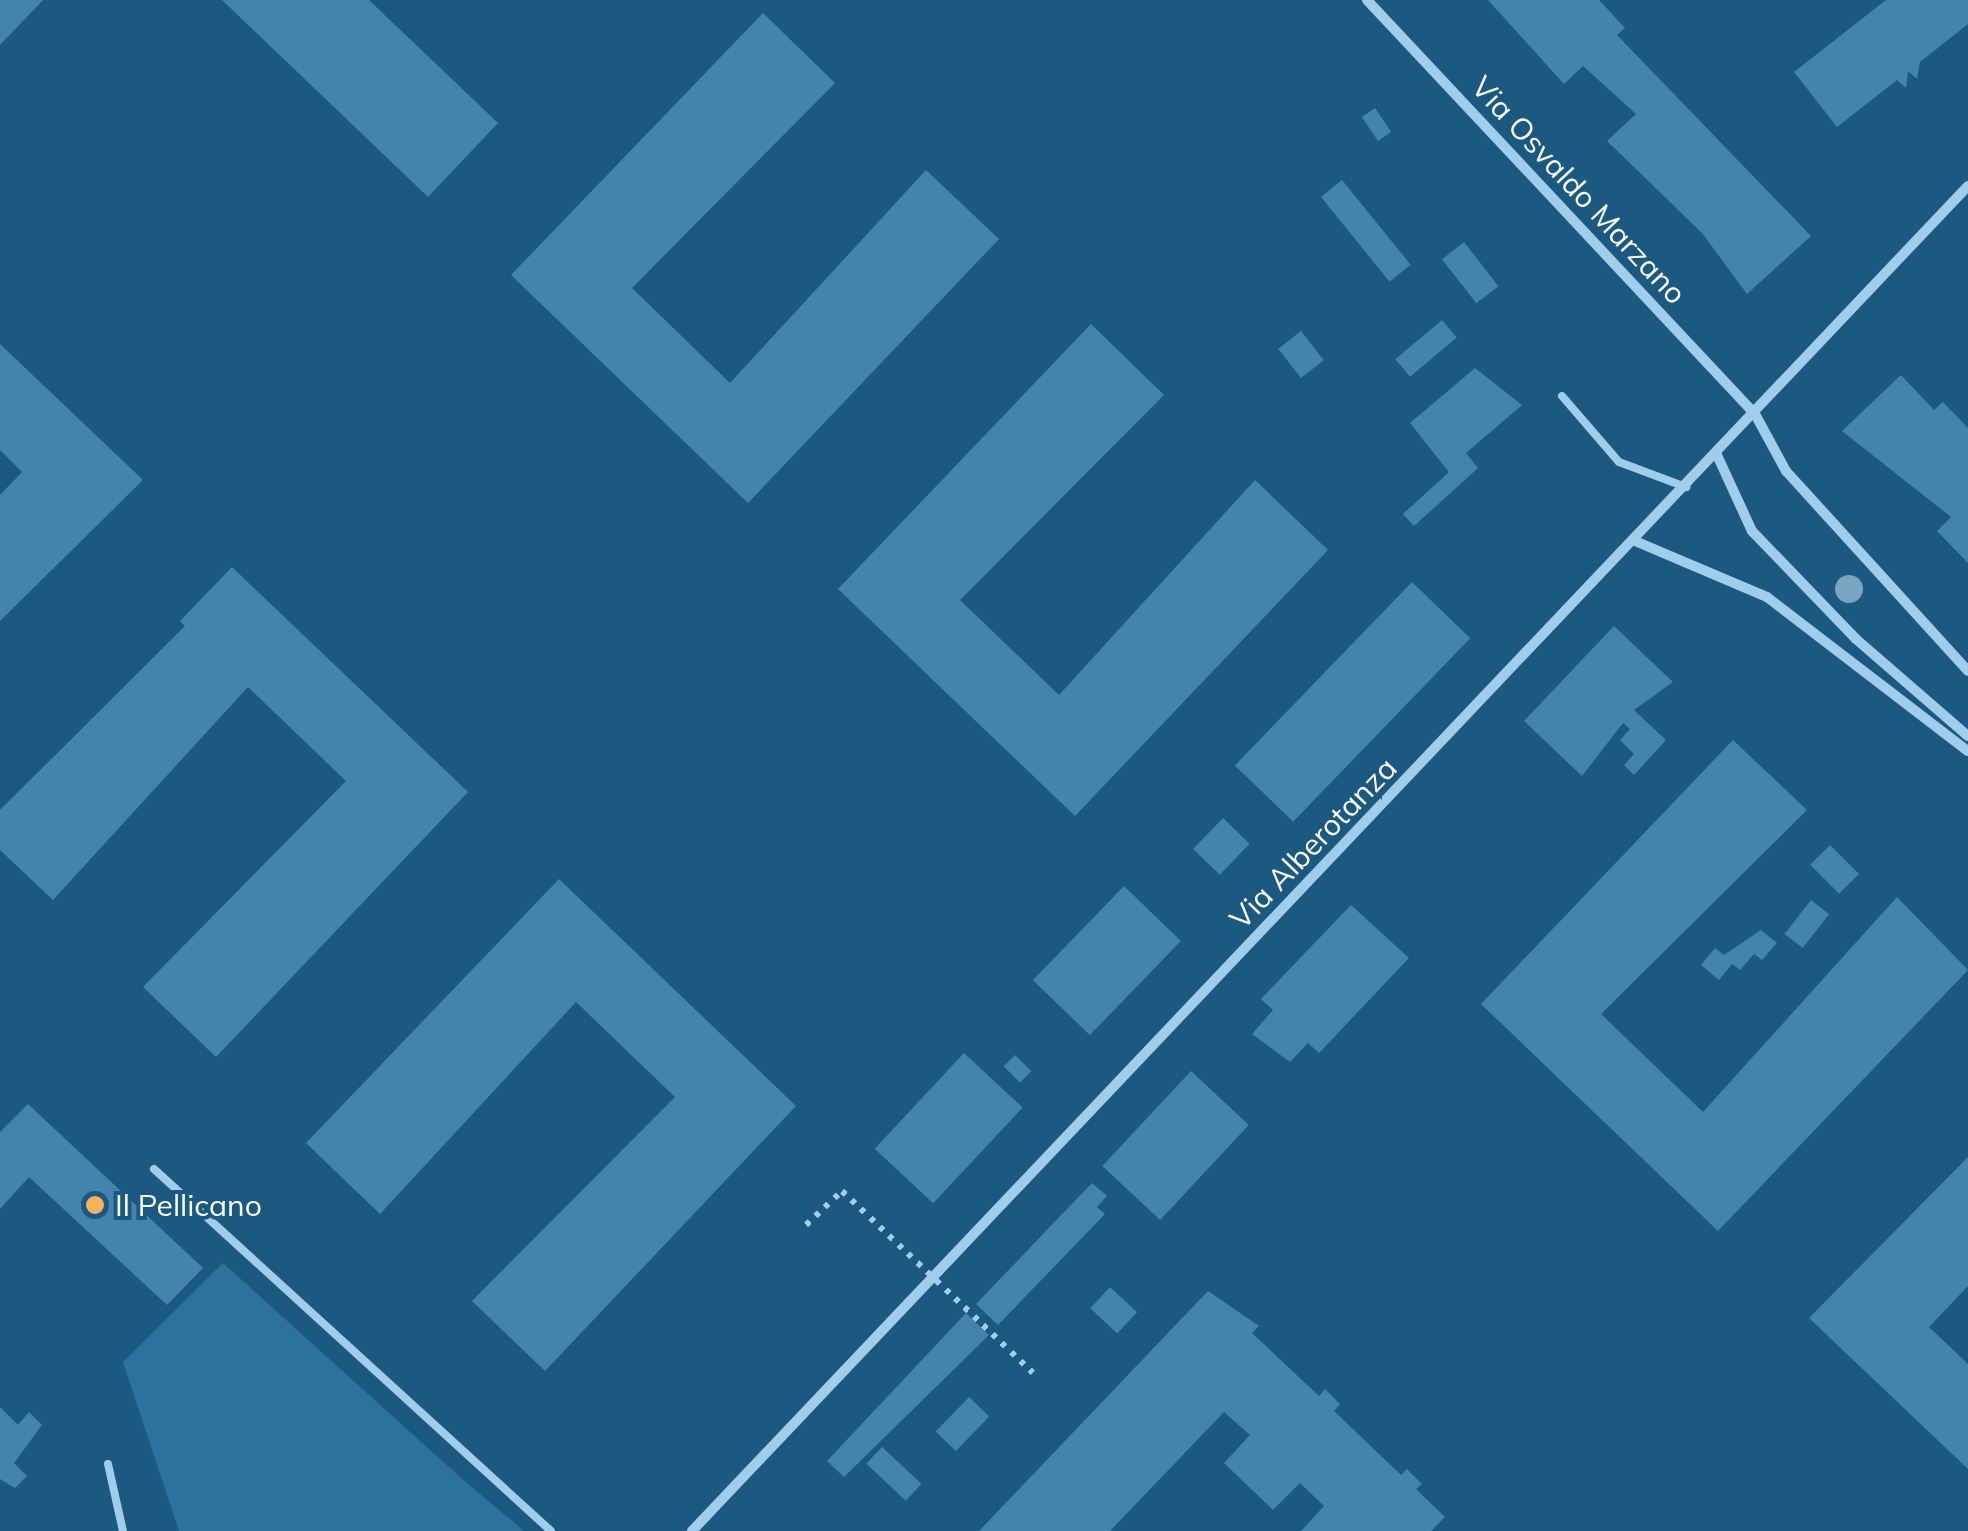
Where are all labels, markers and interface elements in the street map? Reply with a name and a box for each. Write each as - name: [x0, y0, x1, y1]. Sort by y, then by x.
- street label: Via Osvaldo Marzano: [1464, 69, 1694, 311]
- street label: Via Alberotanza: [1222, 750, 1404, 936]
- place label: Il Pellicano: [115, 1187, 262, 1223]
- marker: Il Pellicano: [84, 1194, 106, 1216]

